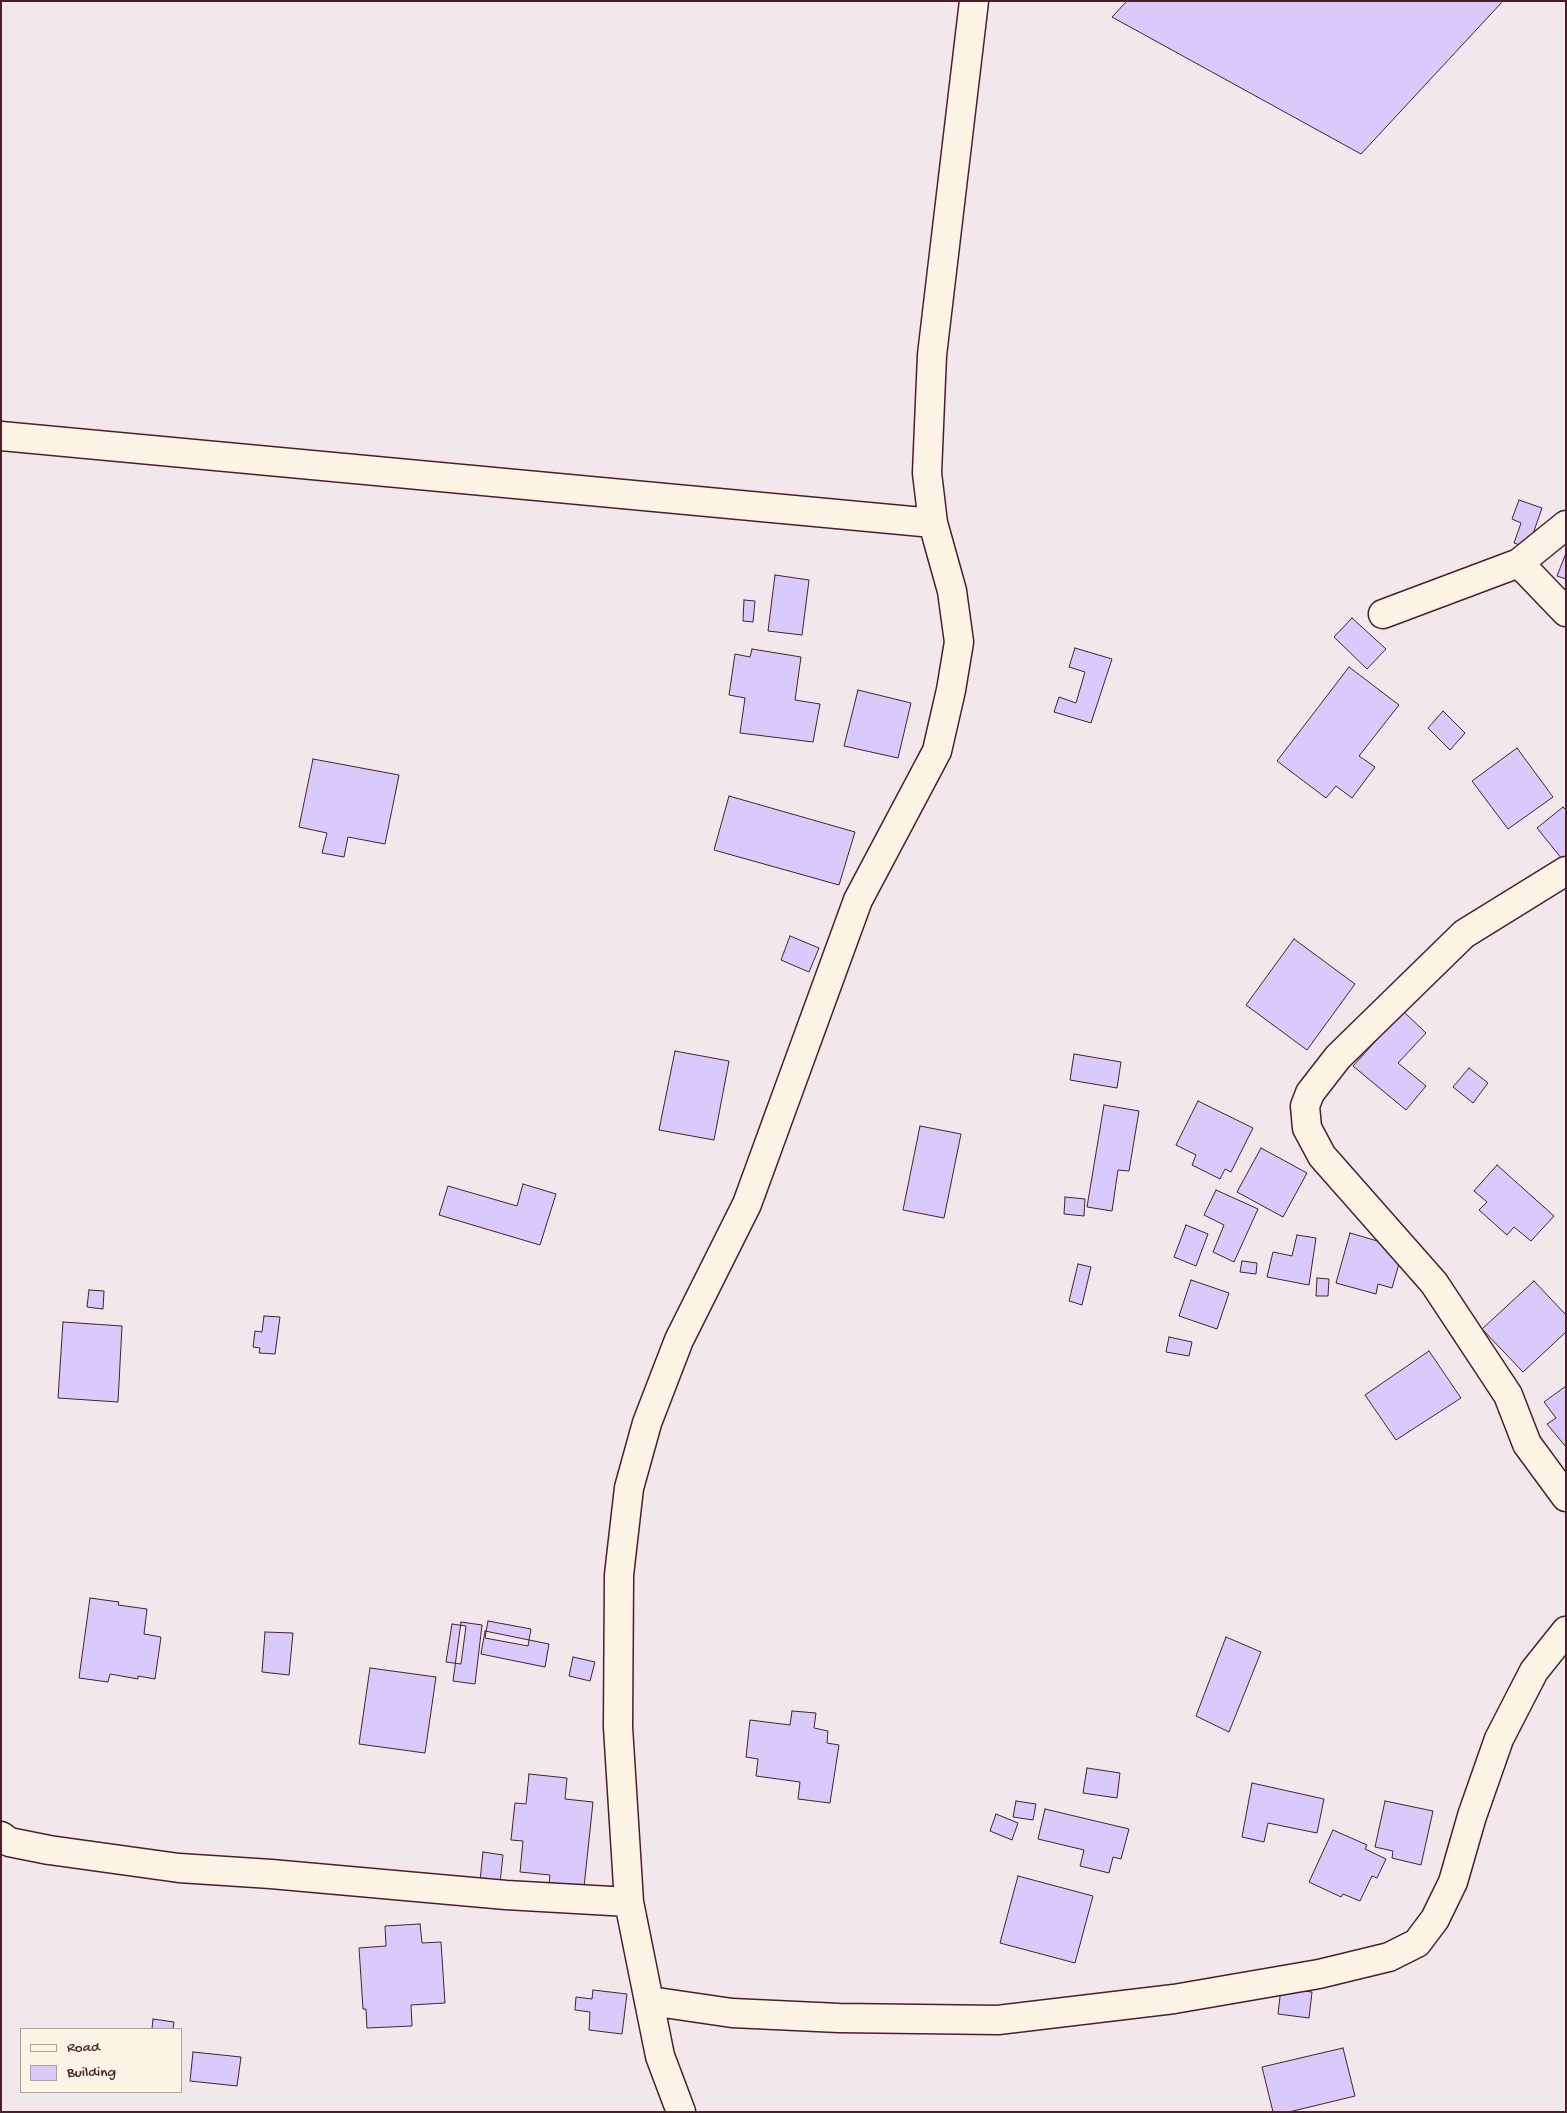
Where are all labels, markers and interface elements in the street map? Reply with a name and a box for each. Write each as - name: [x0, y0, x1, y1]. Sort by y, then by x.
- legend: [20, 2028, 182, 2093]
- text: Road: [67, 2039, 100, 2057]
- text: Building: [67, 2064, 116, 2082]

